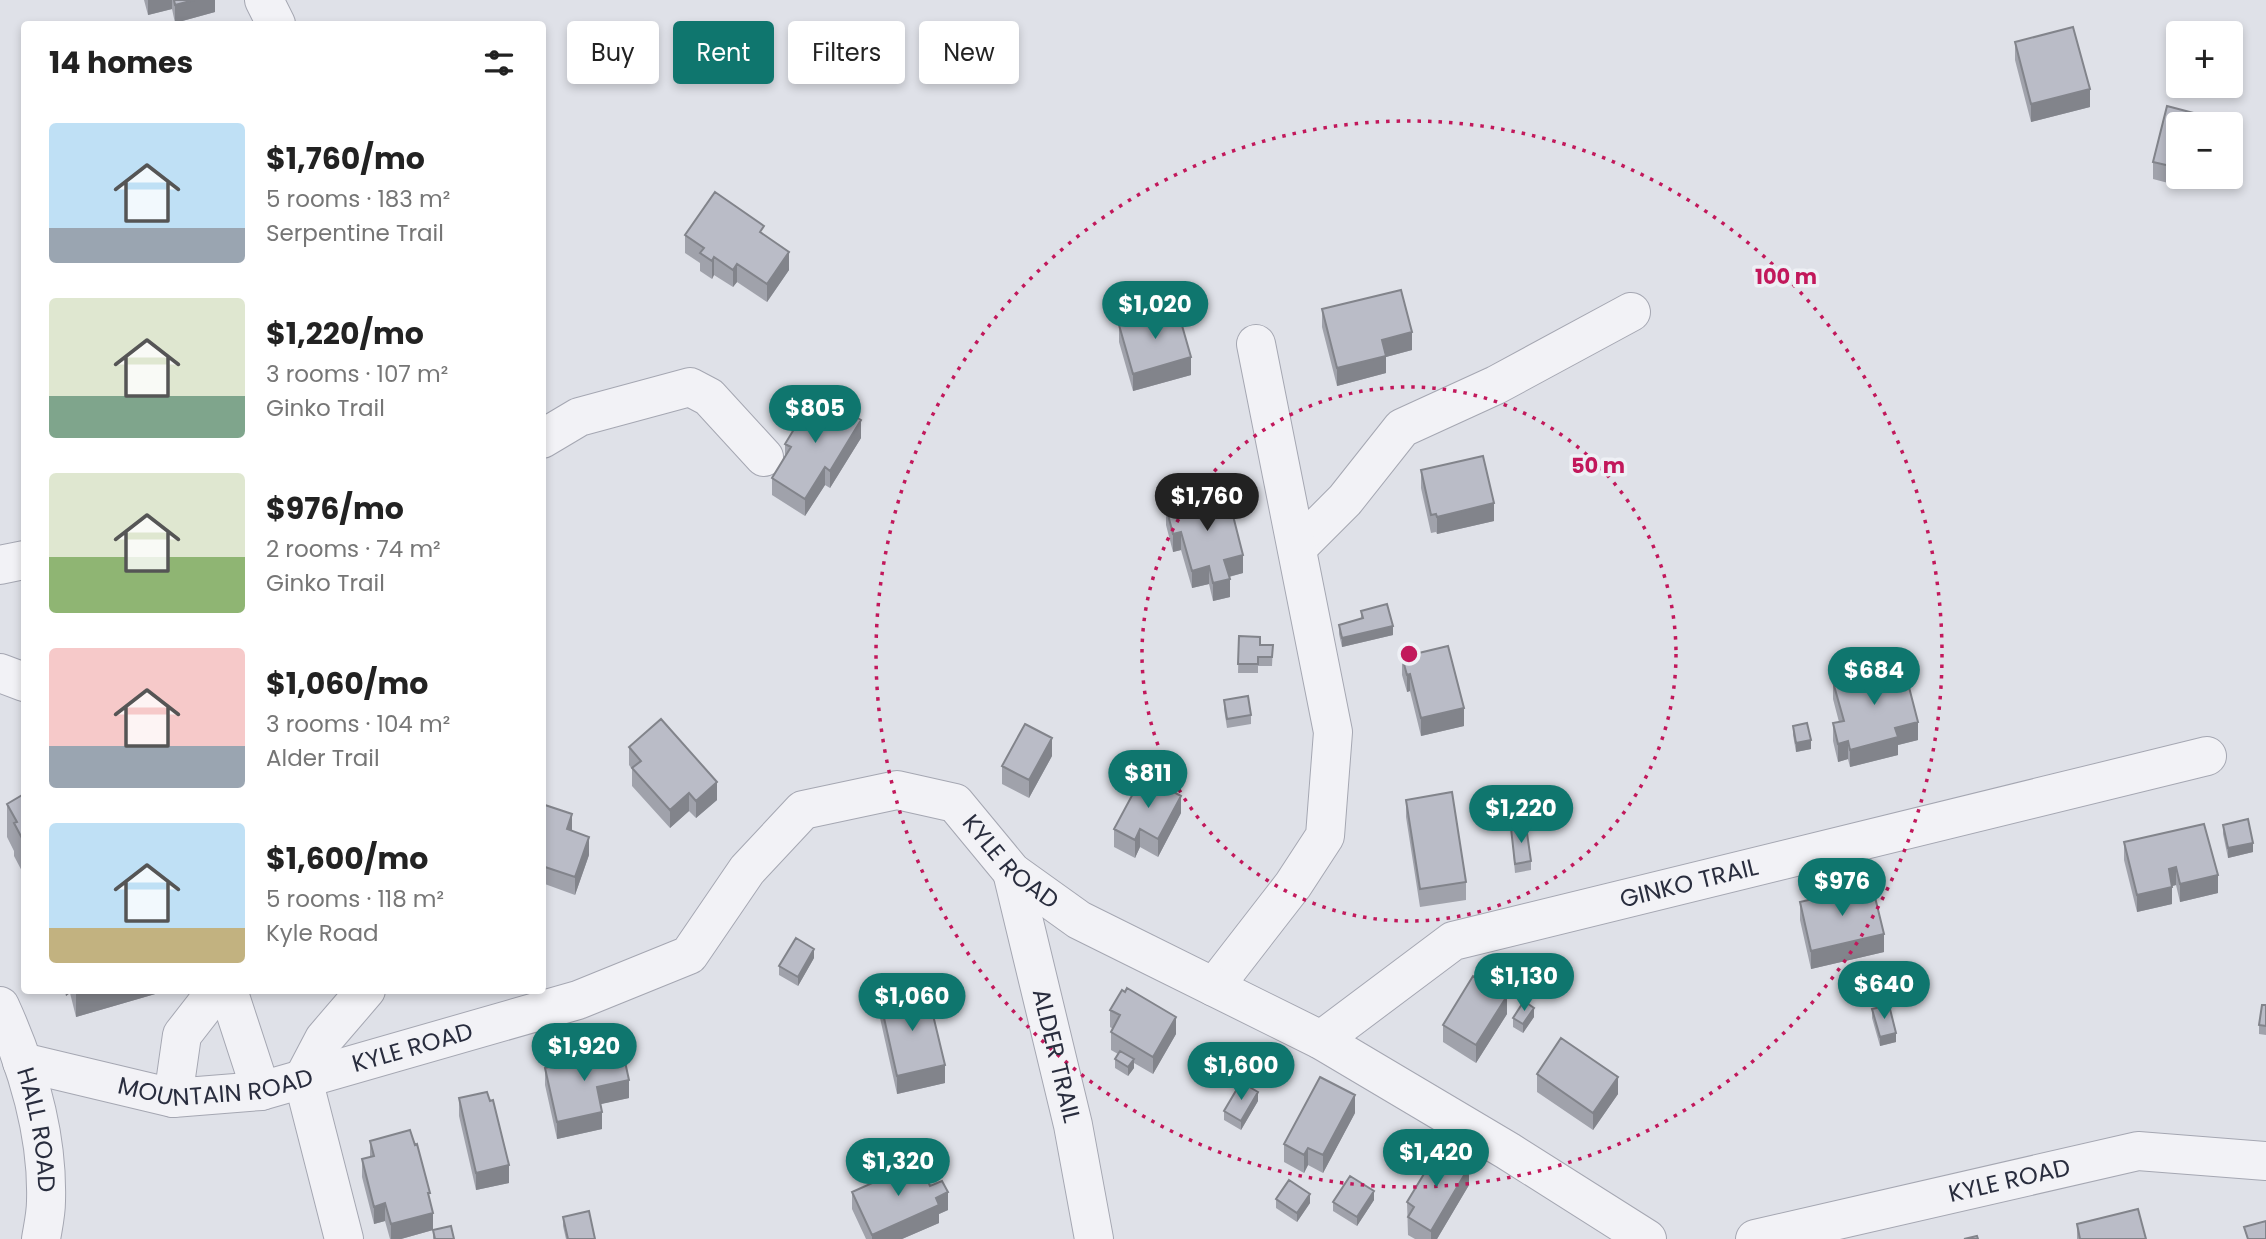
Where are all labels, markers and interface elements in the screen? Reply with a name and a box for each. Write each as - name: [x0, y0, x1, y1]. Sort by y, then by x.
- chip: Buy: [567, 21, 659, 84]
- chip: Rent: [673, 21, 774, 84]
- chip: Filters: [788, 21, 905, 84]
- chip: New: [919, 21, 1019, 84]
- map controls: [2166, 21, 2243, 189]
- button: +: [2166, 21, 2243, 98]
- text: 14 homes: [49, 41, 193, 84]
- icon: filters: [480, 44, 518, 82]
- button: −: [2166, 112, 2243, 189]
- text: $1,760/mo: [266, 137, 425, 180]
- icon: home: [105, 151, 189, 235]
- text: 5 rooms · 183 m²: [266, 183, 450, 215]
- text: Serpentine Trail: [266, 217, 444, 249]
- text: 100 m: [1755, 262, 1817, 291]
- pin: $1,020: [1098, 282, 1212, 341]
- text: $1,020: [1118, 288, 1192, 320]
- text: $1,220/mo: [266, 312, 424, 355]
- icon: home: [105, 326, 189, 410]
- text: 3 rooms · 107 m²: [266, 358, 448, 390]
- pin: $805: [774, 386, 856, 445]
- text: Ginko Trail: [266, 392, 385, 424]
- text: $805: [785, 392, 845, 424]
- text: 50 m: [1571, 451, 1625, 480]
- pin: $1,760: [1150, 474, 1264, 533]
- text: $1,760: [1171, 480, 1243, 512]
- text: $976/mo: [266, 487, 404, 530]
- icon: home: [105, 501, 189, 585]
- text: 2 rooms · 74 m²: [266, 533, 441, 565]
- text: Ginko Trail: [266, 567, 385, 599]
- centre of rings: [1397, 642, 1421, 666]
- pin: $684: [1833, 648, 1915, 707]
- text: $684: [1844, 654, 1904, 686]
- text: $1,060/mo: [266, 662, 428, 705]
- icon: home: [105, 676, 189, 760]
- text: 3 rooms · 104 m²: [266, 708, 450, 740]
- text: Alder Trail: [266, 742, 380, 774]
- pin: $811: [1107, 750, 1189, 810]
- text: $811: [1124, 757, 1172, 789]
- pin: $1,220: [1464, 786, 1578, 845]
- text: $1,220: [1485, 792, 1557, 824]
- street label: KYLE ROAD: [955, 807, 1066, 916]
- text: $1,600/mo: [266, 837, 428, 880]
- street label: GINKO TRAIL: [1616, 850, 1761, 915]
- icon: home: [105, 851, 189, 935]
- pin: $976: [1801, 858, 1883, 918]
- text: $976: [1814, 865, 1870, 897]
- text: 5 rooms · 118 m²: [266, 883, 444, 915]
- text: Kyle Road: [266, 917, 379, 949]
- pin: $1,130: [1467, 954, 1581, 1013]
- text: $1,130: [1490, 960, 1558, 992]
- pin: $640: [1843, 962, 1925, 1021]
- text: $640: [1854, 968, 1914, 1000]
- pin: $1,060: [855, 974, 969, 1033]
- text: $1,060: [874, 980, 950, 1012]
- street label: ALDER TRAIL: [1025, 985, 1089, 1126]
- street label: KYLE ROAD: [348, 1014, 476, 1080]
- pin: $1,920: [527, 1024, 641, 1083]
- text: $1,920: [548, 1030, 620, 1062]
- pin: $1,600: [1184, 1042, 1298, 1102]
- text: $1,600: [1203, 1049, 1279, 1081]
- street label: MOUNTAIN ROAD: [115, 1060, 317, 1114]
- street label: HALL ROAD: [9, 1063, 63, 1193]
- pin: $1,420: [1379, 1130, 1493, 1189]
- text: $1,420: [1399, 1136, 1473, 1168]
- pin: $1,320: [841, 1138, 955, 1198]
- text: $1,320: [862, 1145, 934, 1177]
- street label: KYLE ROAD: [1945, 1150, 2073, 1210]

